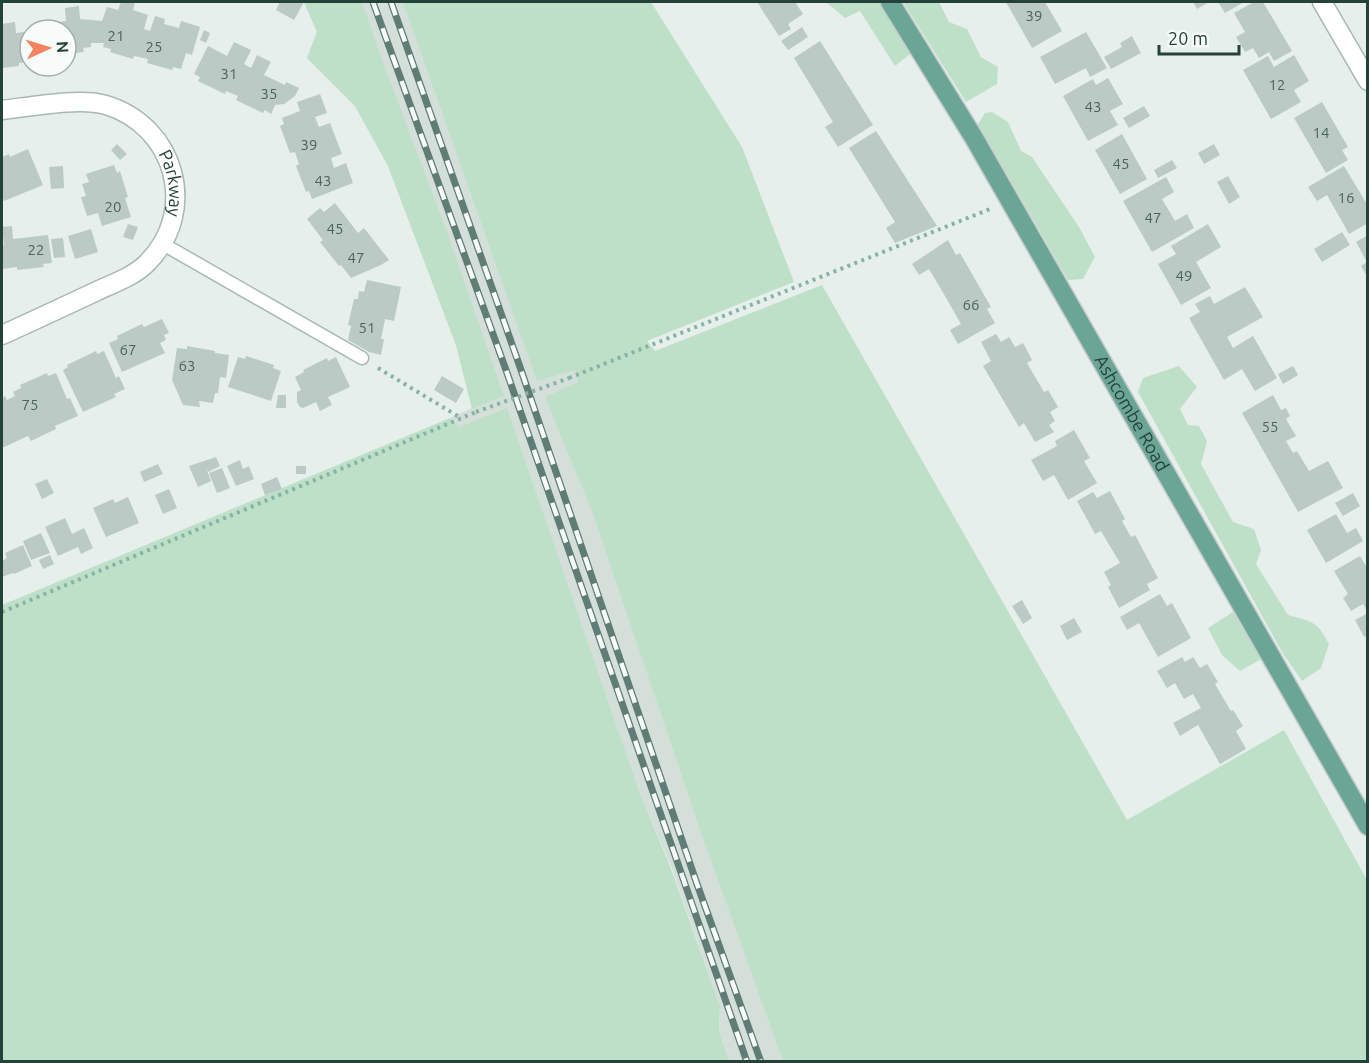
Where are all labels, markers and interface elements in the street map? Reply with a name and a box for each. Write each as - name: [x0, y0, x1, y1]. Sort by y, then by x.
- house number: 39: [1026, 7, 1042, 24]
- north arrow: [18, 18, 78, 78]
- scale bar: [1159, 18, 1238, 56]
- house number: 21: [108, 27, 124, 44]
- text: 20 m: [1168, 28, 1208, 48]
- house number: 25: [146, 38, 162, 55]
- text: N: [54, 40, 72, 54]
- house number: 31: [221, 65, 237, 82]
- house number: 12: [1269, 76, 1285, 93]
- house number: 35: [261, 85, 277, 102]
- house number: 43: [1085, 98, 1101, 115]
- house number: 14: [1313, 124, 1329, 141]
- house number: 39: [301, 136, 317, 153]
- street label: Parkway: [156, 146, 187, 219]
- house number: 45: [1113, 155, 1129, 172]
- house number: 43: [315, 172, 331, 189]
- house number: 16: [1338, 189, 1354, 206]
- house number: 20: [105, 198, 121, 215]
- house number: 47: [1145, 209, 1161, 226]
- house number: 45: [327, 220, 343, 237]
- house number: 22: [28, 241, 44, 258]
- house number: 47: [348, 249, 364, 266]
- house number: 49: [1176, 267, 1192, 284]
- house number: 66: [963, 296, 979, 313]
- house number: 51: [359, 319, 375, 336]
- house number: 67: [120, 341, 136, 358]
- street label: Ashcombe Road: [1091, 351, 1174, 474]
- house number: 63: [179, 357, 195, 374]
- house number: 75: [22, 396, 38, 413]
- house number: 55: [1262, 418, 1278, 435]

